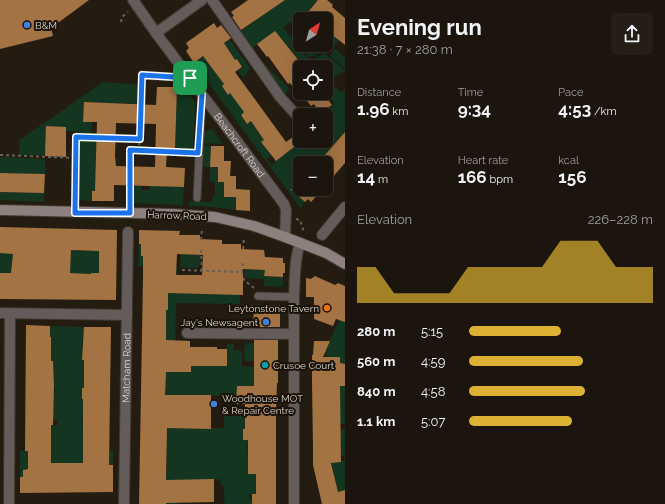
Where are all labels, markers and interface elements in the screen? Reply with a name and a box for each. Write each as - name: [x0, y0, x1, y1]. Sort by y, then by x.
- north arrow: [293, 12, 333, 52]
- map controls: [293, 12, 333, 196]
- button: share: [611, 13, 653, 55]
- text: Evening run: [357, 14, 482, 40]
- marker: B&M: [22, 20, 32, 30]
- place label: B&M: [35, 20, 57, 31]
- text: 21:38 · 7 × 280 m: [357, 42, 453, 57]
- button: locate: [293, 60, 333, 100]
- pin: [173, 61, 207, 95]
- icon: arrive: [179, 67, 201, 89]
- text: Distance: [357, 86, 401, 99]
- text: Time: [458, 86, 483, 99]
- text: Pace: [558, 86, 584, 99]
- text: 1.96: [357, 99, 390, 119]
- text: 9:34: [458, 99, 491, 119]
- text: 4:53: [558, 99, 591, 119]
- text: km: [390, 105, 408, 118]
- text: /km: [591, 105, 617, 118]
- button: +: [293, 108, 333, 148]
- street label: Beachcroft Road: [212, 111, 267, 179]
- text: Elevation: [357, 154, 404, 167]
- text: Heart rate: [458, 154, 508, 167]
- text: kcal: [558, 154, 579, 167]
- button: −: [293, 156, 333, 196]
- text: 14: [357, 167, 375, 187]
- text: 166: [458, 167, 487, 187]
- text: 156: [558, 167, 586, 187]
- text: m: [375, 173, 388, 186]
- text: bpm: [487, 173, 513, 186]
- street label: Harrow Road: [147, 209, 207, 222]
- text: Elevation: [357, 212, 412, 227]
- text: 226–228 m: [588, 212, 653, 227]
- place label: Leytonstone Tavern: [228, 303, 319, 314]
- marker: Leytonstone Tavern: [322, 303, 332, 313]
- place label: Jay's Newsagent: [180, 317, 259, 328]
- marker: Jay's Newsagent: [261, 317, 271, 327]
- text: 280 m: [357, 324, 395, 339]
- text: 5:15: [421, 324, 443, 339]
- street label: Matcham Road: [120, 333, 133, 403]
- text: 560 m: [357, 354, 395, 369]
- text: 4:59: [421, 354, 445, 369]
- marker: Crusoe Court: [260, 360, 270, 370]
- place label: Crusoe Court: [273, 360, 335, 371]
- text: 840 m: [357, 384, 395, 399]
- text: 4:58: [421, 384, 445, 399]
- place label: Woodhouse MOT & Repair Centre: [222, 393, 303, 416]
- marker: Woodhouse MOT & Repair Centre: [209, 399, 219, 409]
- text: 1.1 km: [357, 414, 395, 429]
- text: 5:07: [421, 414, 445, 429]

